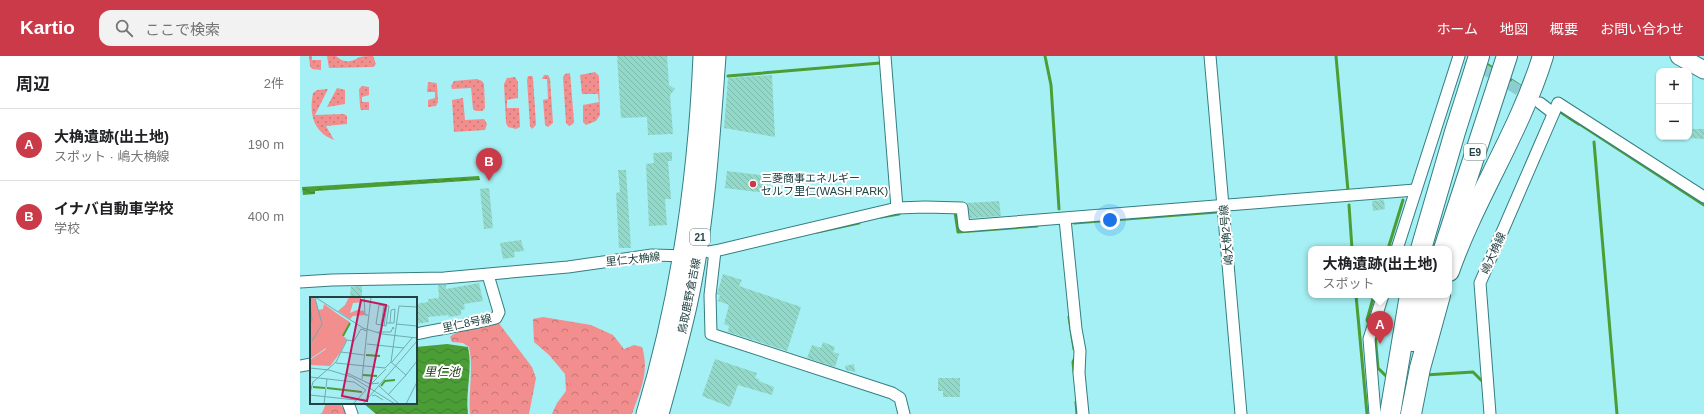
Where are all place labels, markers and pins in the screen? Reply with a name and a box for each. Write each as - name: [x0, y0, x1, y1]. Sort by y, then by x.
- pin: B: [476, 148, 502, 181]
- place label: 三菱商事エネルギー セルフ里仁(WASH PARK): [761, 172, 888, 197]
- marker: 三菱商事エネルギー セルフ里仁(WASH PARK): [748, 179, 758, 189]
- pin: A: [1367, 311, 1393, 344]

